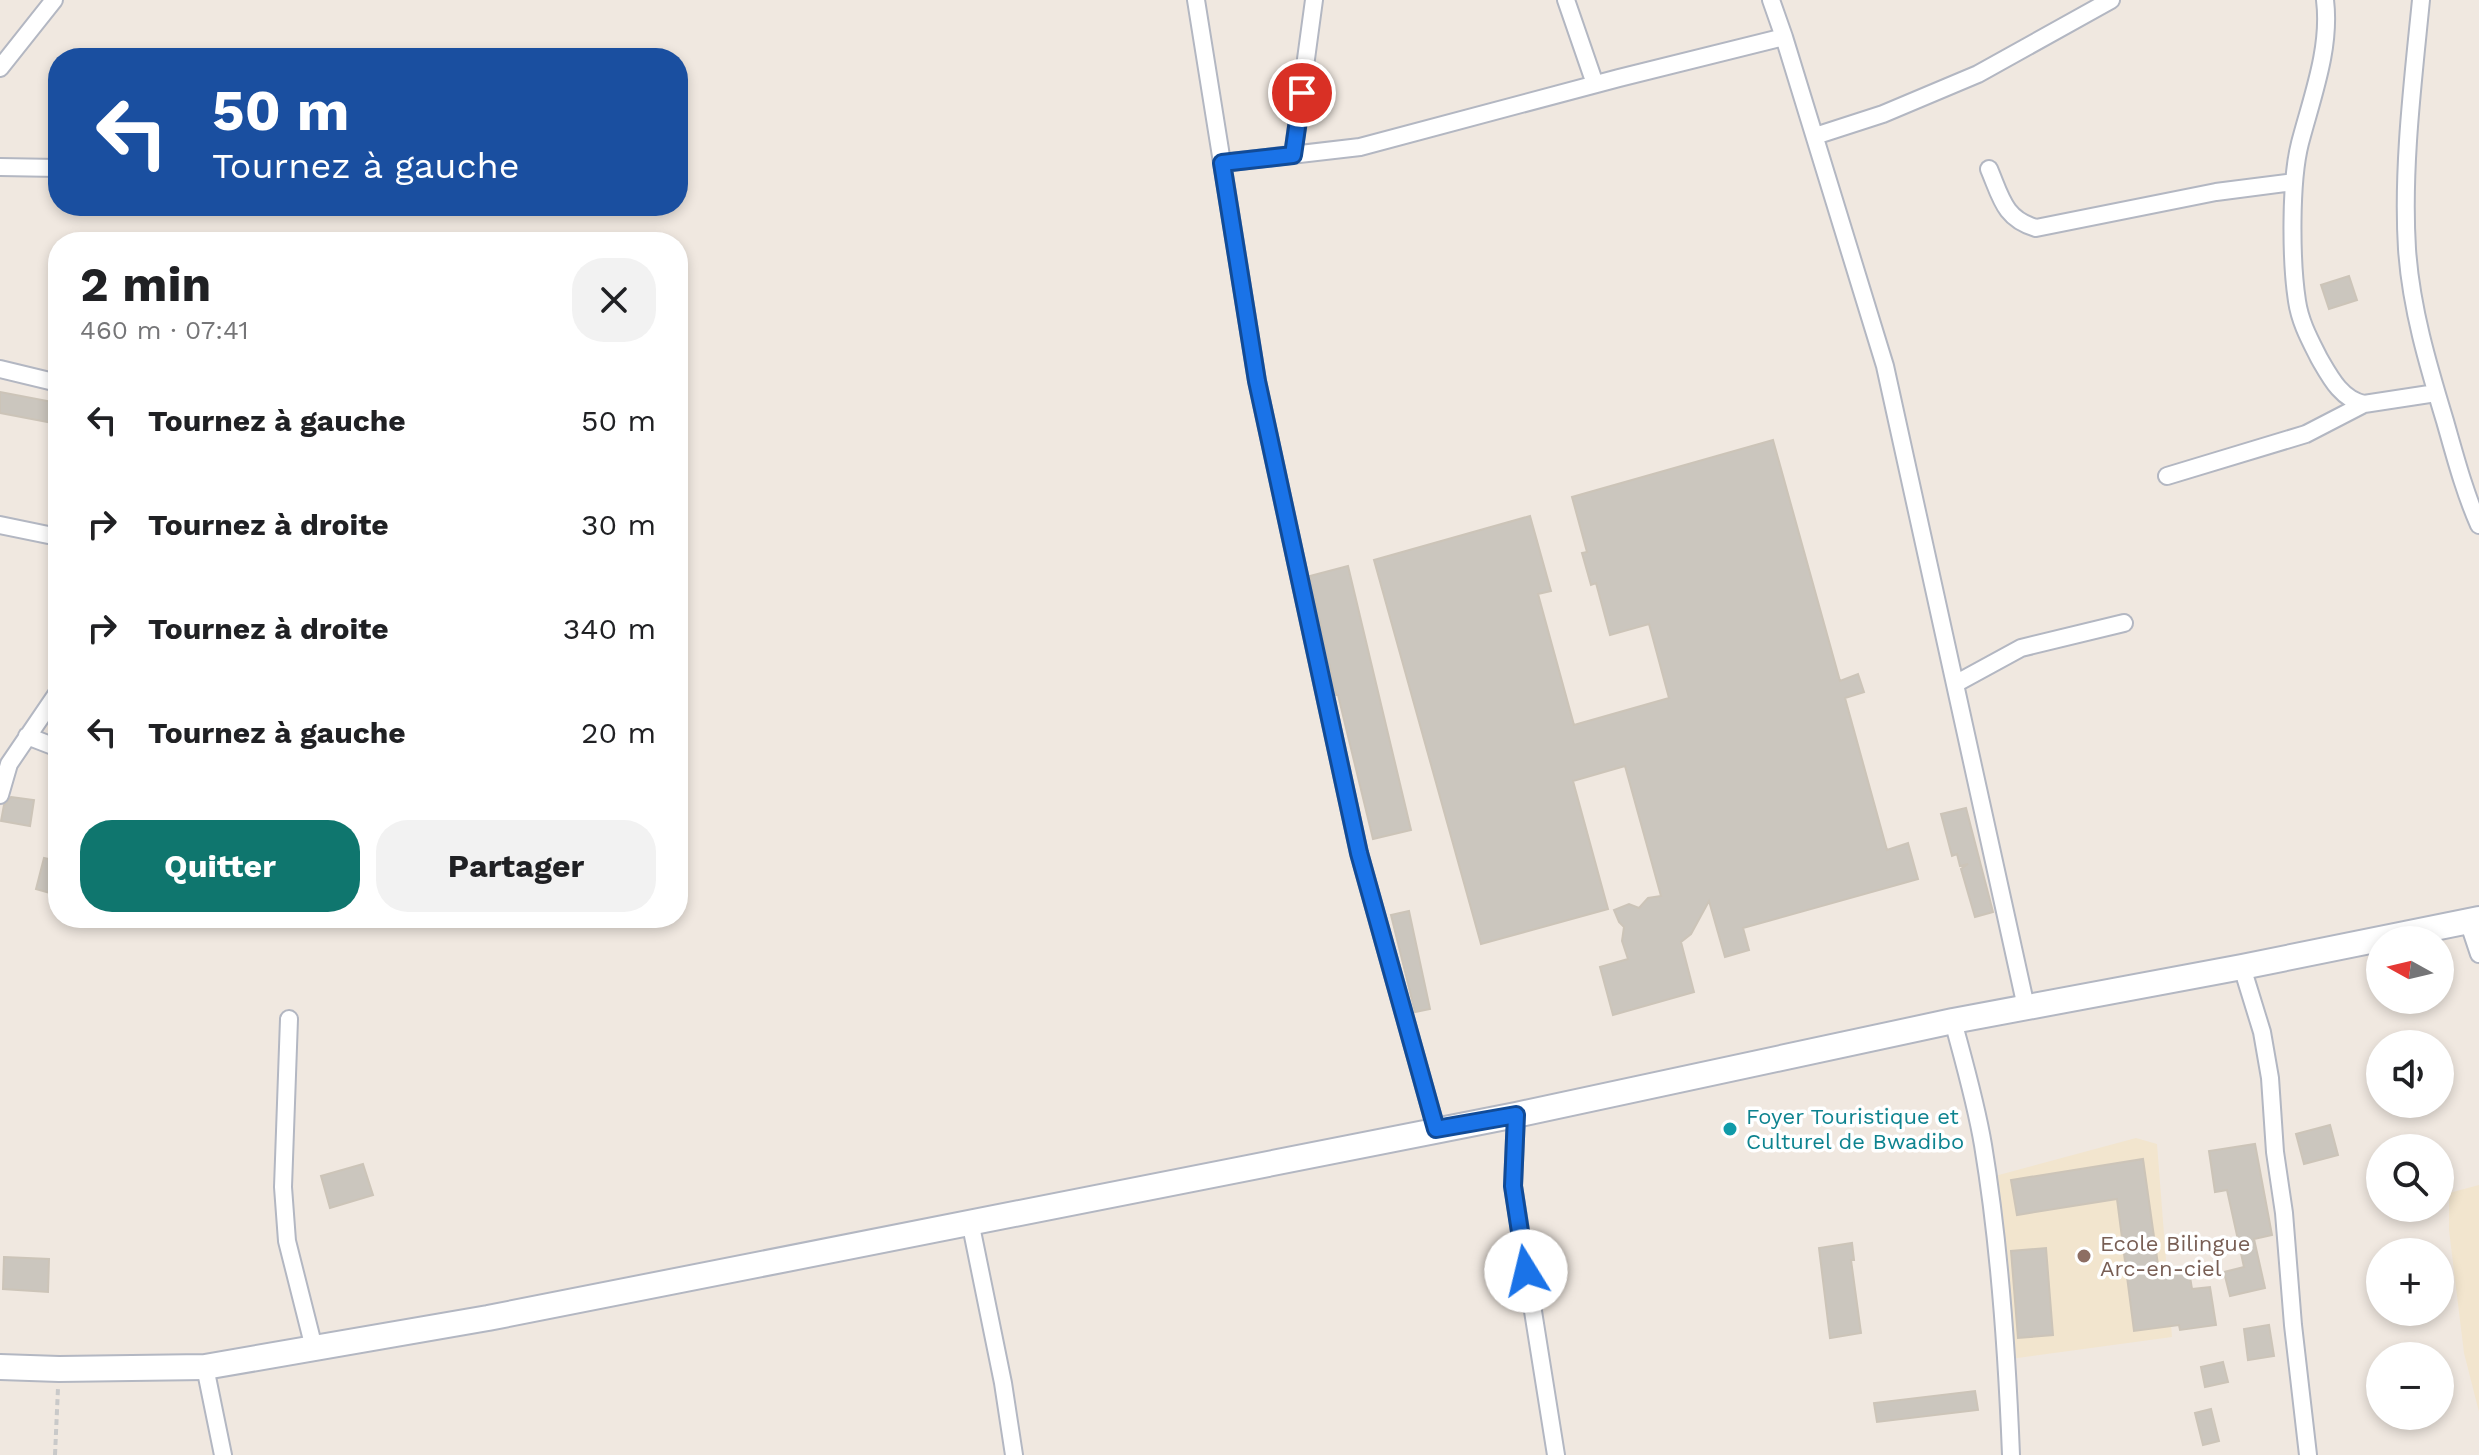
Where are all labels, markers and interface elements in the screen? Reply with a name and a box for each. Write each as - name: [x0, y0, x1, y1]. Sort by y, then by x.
- pin: [1268, 59, 1336, 127]
- icon: arrive: [1280, 71, 1324, 115]
- text: 50 m: [212, 78, 349, 144]
- icon: left: [80, 80, 184, 184]
- text: Tournez à gauche: [212, 145, 520, 187]
- text: 2 min: [80, 256, 211, 313]
- button: close: [572, 258, 656, 342]
- text: 460 m · 07:41: [80, 315, 249, 345]
- icon: left: [80, 398, 124, 442]
- text: Tournez à gauche: [148, 403, 406, 438]
- text: 50 m: [581, 403, 656, 438]
- icon: right: [80, 502, 124, 546]
- text: Tournez à droite: [148, 507, 389, 542]
- text: 30 m: [581, 507, 656, 542]
- icon: right: [80, 606, 124, 650]
- text: Tournez à droite: [148, 611, 389, 646]
- text: 340 m: [563, 611, 656, 646]
- icon: left: [80, 710, 124, 754]
- text: Tournez à gauche: [148, 715, 406, 750]
- text: 20 m: [581, 715, 656, 750]
- button: Quitter: [80, 820, 360, 912]
- button: Partager: [376, 820, 656, 912]
- north arrow: [2366, 926, 2454, 1014]
- map controls: [2366, 926, 2454, 1430]
- button: sound: [2366, 1030, 2454, 1118]
- place label: Foyer Touristique et Culturel de Bwadibo: [1746, 1104, 1964, 1154]
- marker: Foyer Touristique et Culturel de Bwadibo: [1721, 1120, 1739, 1138]
- button: search: [2366, 1134, 2454, 1222]
- position arrow: [1484, 1229, 1568, 1313]
- place label: Ecole Bilingue Arc-en-ciel: [2100, 1231, 2250, 1281]
- button: +: [2366, 1238, 2454, 1326]
- marker: Ecole Bilingue Arc-en-ciel: [2075, 1247, 2093, 1265]
- button: −: [2366, 1342, 2454, 1430]

